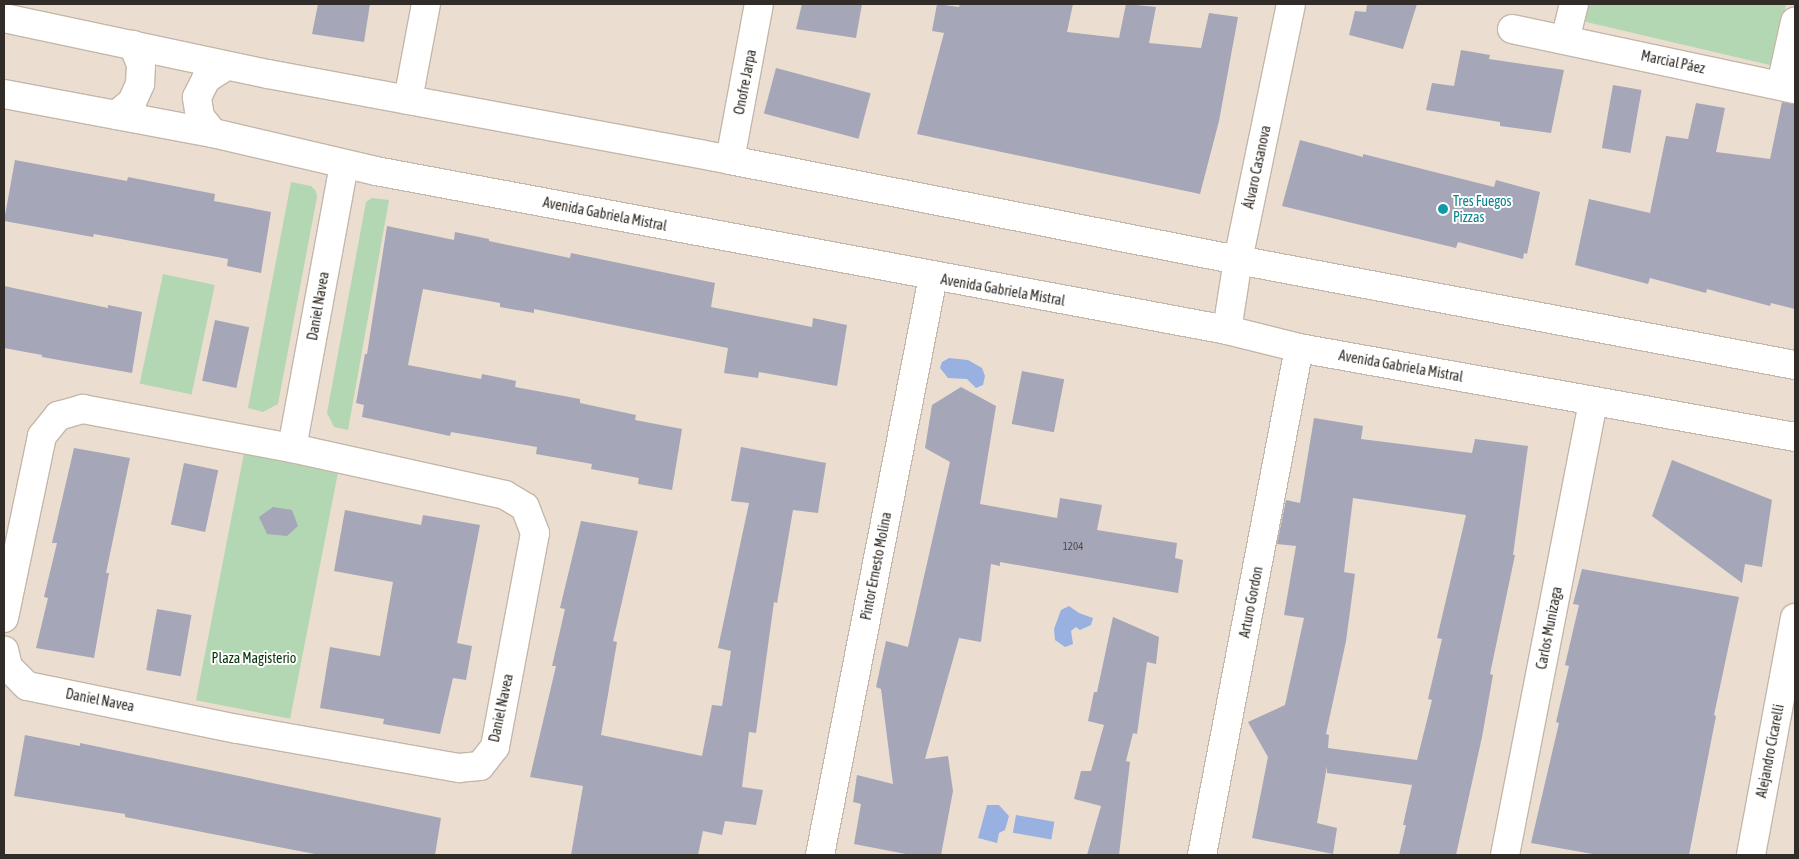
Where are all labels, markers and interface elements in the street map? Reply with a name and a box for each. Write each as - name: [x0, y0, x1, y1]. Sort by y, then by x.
- street label: Marcial Páez: [1639, 47, 1707, 77]
- street label: Onofre Jarpa: [730, 48, 760, 116]
- street label: Álvaro Casanova: [1240, 124, 1274, 210]
- place label: Tres Fuegos Pizzas: [1453, 193, 1512, 226]
- street label: Avenida Gabriela Mistral: [542, 194, 668, 234]
- marker: Tres Fuegos Pizzas: [1437, 203, 1449, 215]
- street label: Daniel Navea: [304, 270, 332, 342]
- street label: Avenida Gabriela Mistral: [940, 271, 1066, 309]
- street label: Avenida Gabriela Mistral: [1338, 347, 1464, 385]
- street label: Pintor Ernesto Molina: [857, 510, 895, 622]
- house number: 1204: [1063, 539, 1083, 553]
- street label: Arturo Gordon: [1236, 565, 1266, 639]
- street label: Carlos Munizaga: [1533, 585, 1565, 671]
- park label: Plaza Magisterio: [212, 650, 296, 666]
- street label: Daniel Navea: [486, 672, 516, 744]
- street label: Daniel Navea: [64, 685, 136, 715]
- street label: Alejandro Cicarelli: [1753, 703, 1787, 799]

